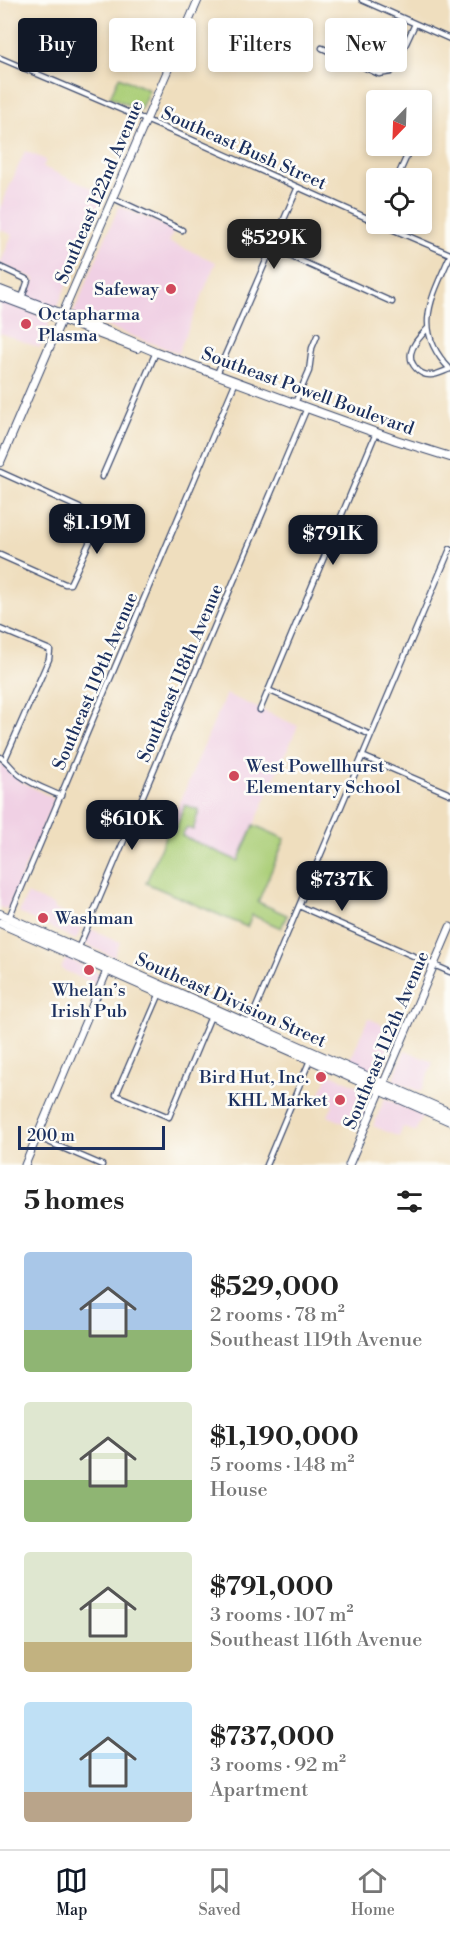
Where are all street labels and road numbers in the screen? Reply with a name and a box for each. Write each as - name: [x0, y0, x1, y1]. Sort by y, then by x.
- street label: Southeast 122nd Avenue: [50, 97, 149, 287]
- street label: Southeast Bush Street: [158, 102, 331, 196]
- street label: Southeast Powell Boulevard: [199, 342, 418, 441]
- street label: Southeast 118th Avenue: [132, 581, 228, 766]
- street label: Southeast 119th Avenue: [48, 589, 143, 774]
- street label: Southeast Division Street: [132, 948, 330, 1053]
- street label: Southeast 112th Avenue: [338, 948, 434, 1133]

